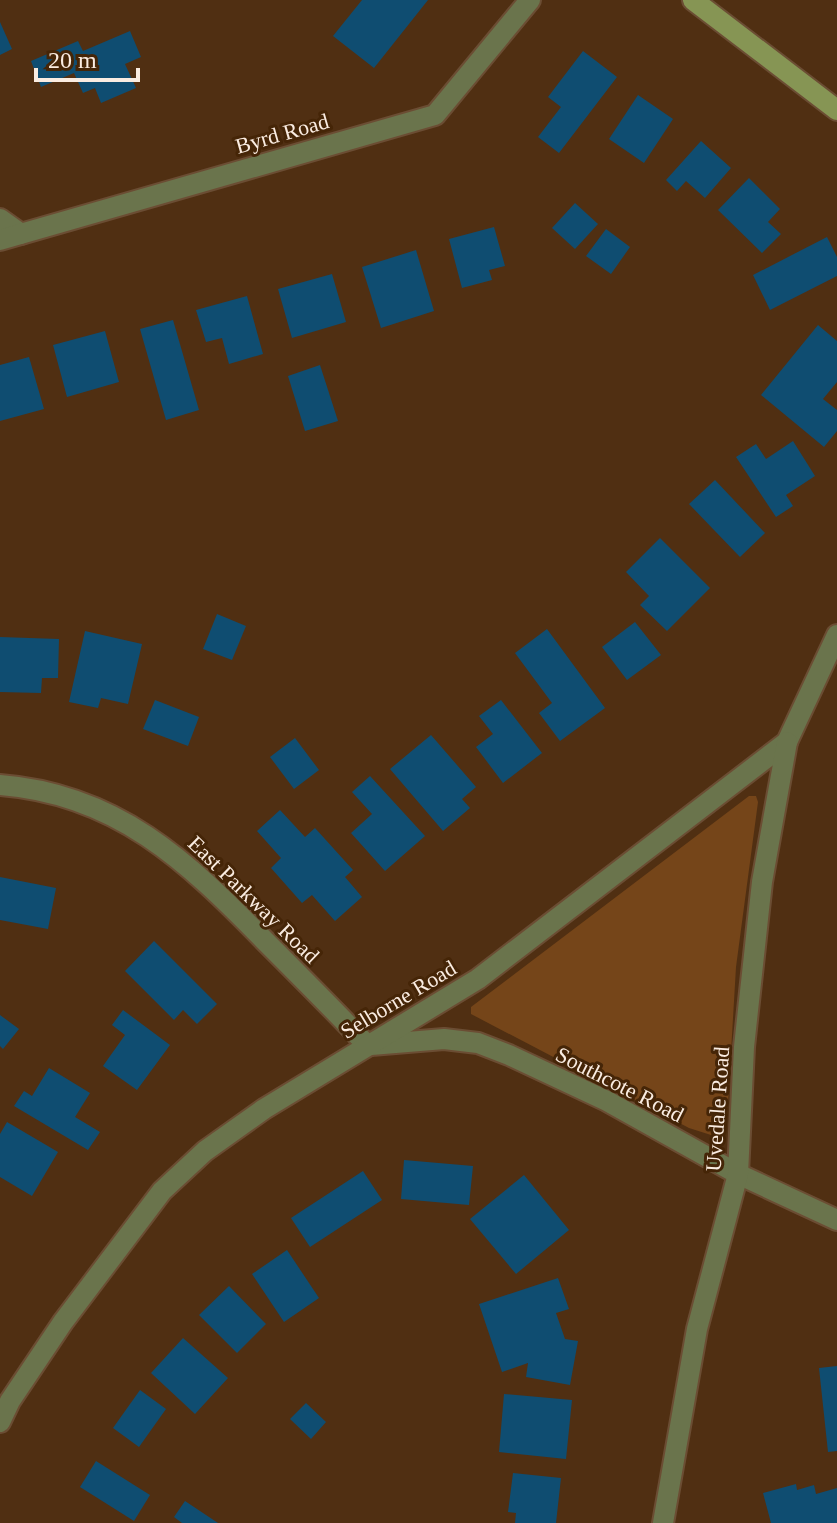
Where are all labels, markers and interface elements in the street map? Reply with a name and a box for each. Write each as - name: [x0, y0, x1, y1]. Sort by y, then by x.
- scale bar: [36, 32, 138, 82]
- text: 20 m: [48, 47, 97, 73]
- street label: Byrd Road: [233, 108, 332, 159]
- street label: East Parkway Road: [183, 831, 324, 968]
- street label: Selborne Road: [336, 955, 460, 1044]
- street label: Southcote Road: [552, 1042, 688, 1127]
- street label: Uvedale Road: [701, 1046, 734, 1172]

